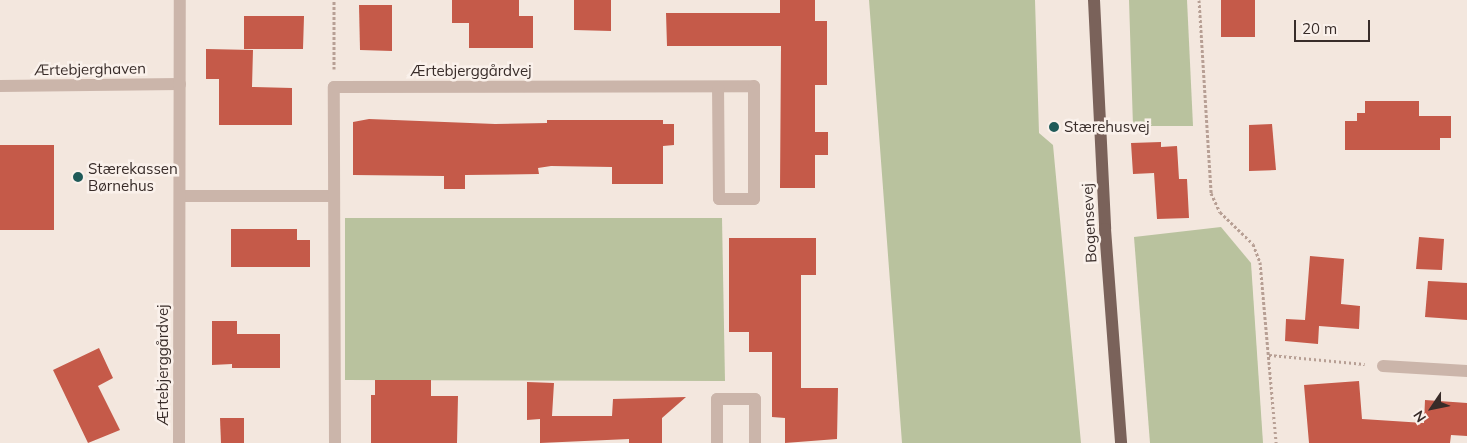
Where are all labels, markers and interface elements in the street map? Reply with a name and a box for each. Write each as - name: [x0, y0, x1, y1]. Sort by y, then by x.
- scale bar: [1297, 10, 1373, 42]
- text: 20 m: [1302, 19, 1337, 38]
- street label: Ærtebjerghaven: [34, 59, 146, 79]
- street label: Ærtebjerggårdvej: [410, 62, 532, 80]
- place label: Stærehusvej: [1064, 118, 1150, 136]
- marker: Stærehusvej: [1048, 121, 1060, 133]
- place label: Stærekassen Børnehus: [88, 159, 178, 194]
- marker: Stærekassen Børnehus: [72, 171, 84, 183]
- street label: Bogensevej: [1078, 183, 1100, 263]
- street label: Ærtebjerggårdvej: [154, 304, 172, 426]
- north arrow: [1407, 383, 1457, 433]
- text: N: [1409, 407, 1430, 426]

